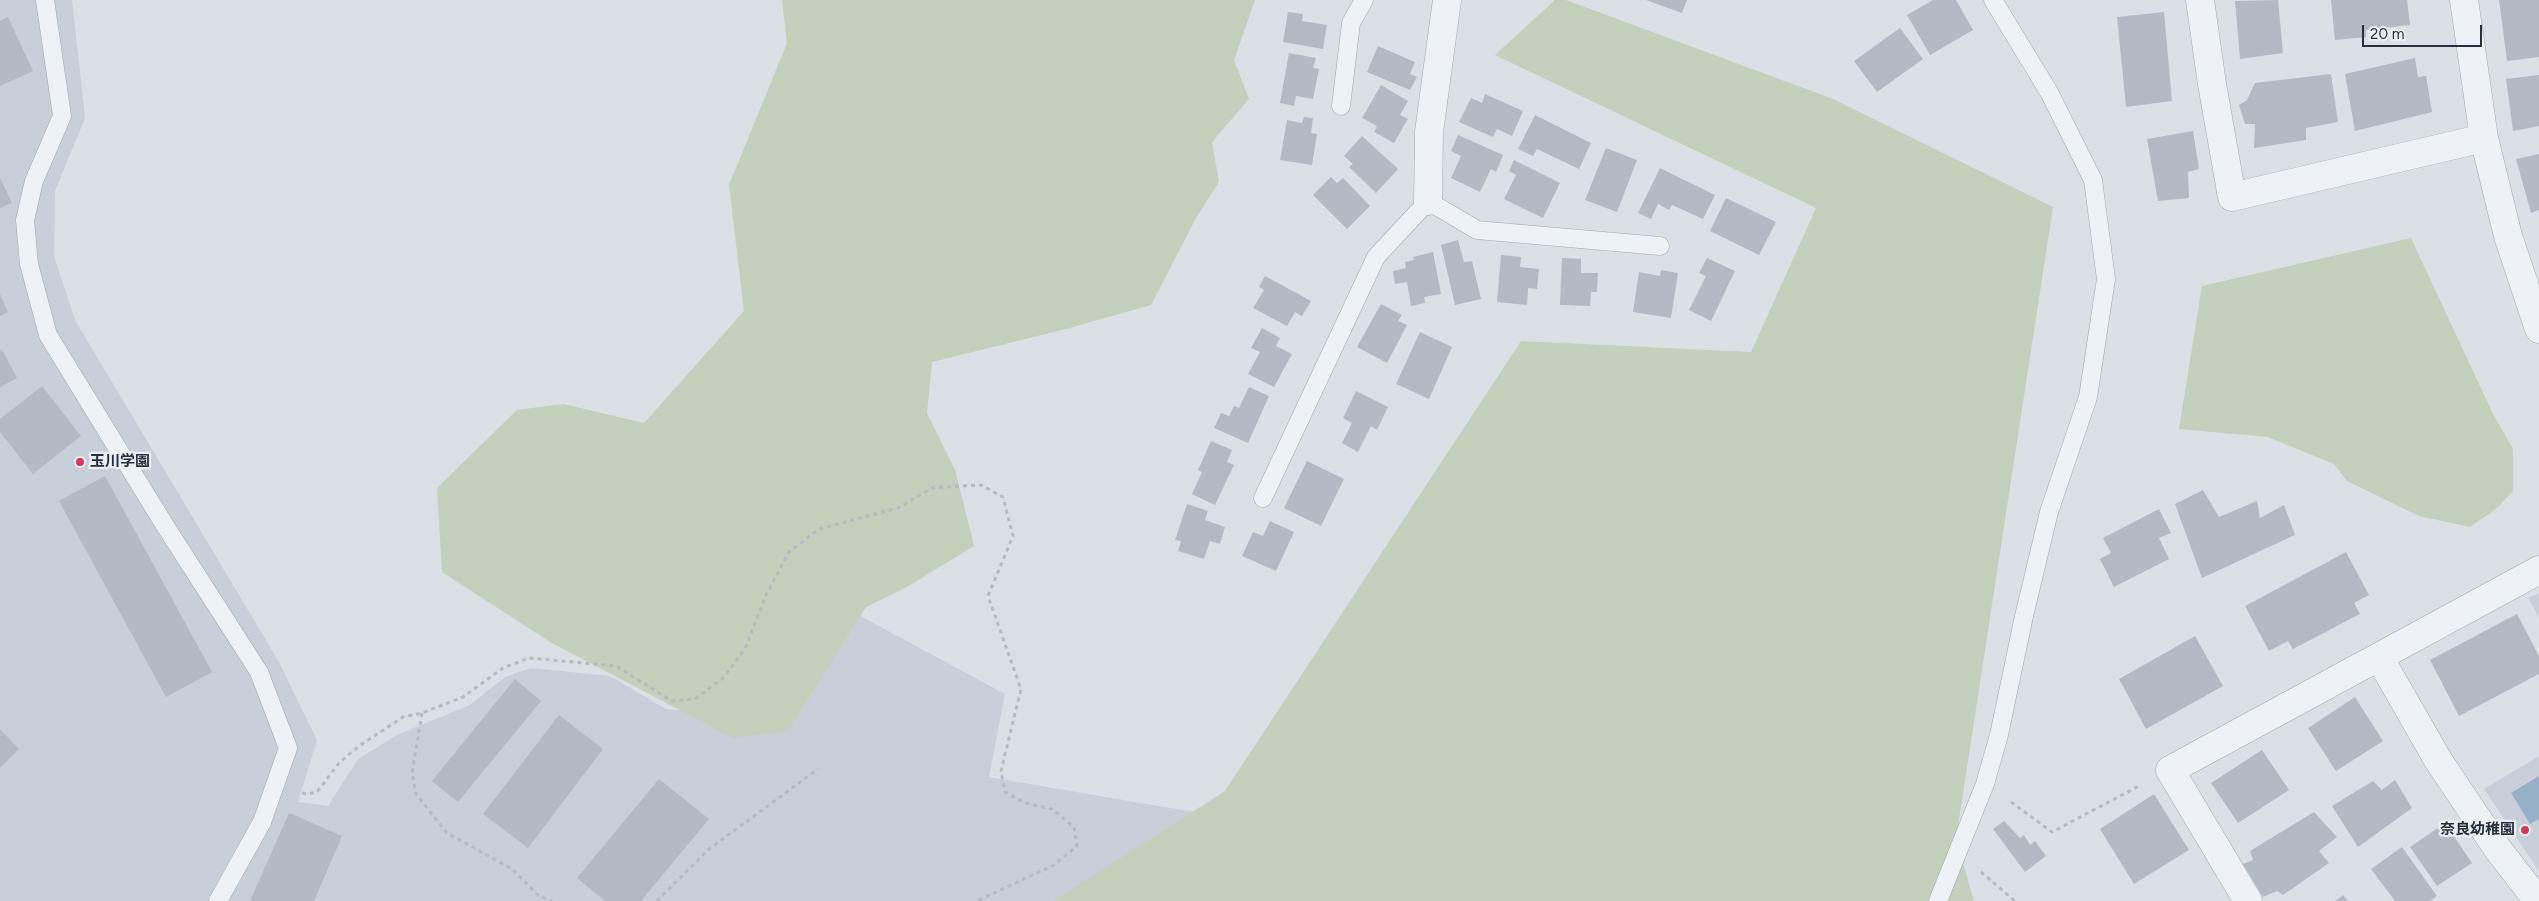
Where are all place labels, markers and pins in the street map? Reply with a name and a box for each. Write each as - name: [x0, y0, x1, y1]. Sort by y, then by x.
- place label: 玉川学園: [90, 453, 150, 471]
- marker: 玉川学園: [74, 456, 86, 468]
- place label: 奈良幼稚園: [2440, 821, 2515, 839]
- marker: 奈良幼稚園: [2519, 824, 2531, 836]

